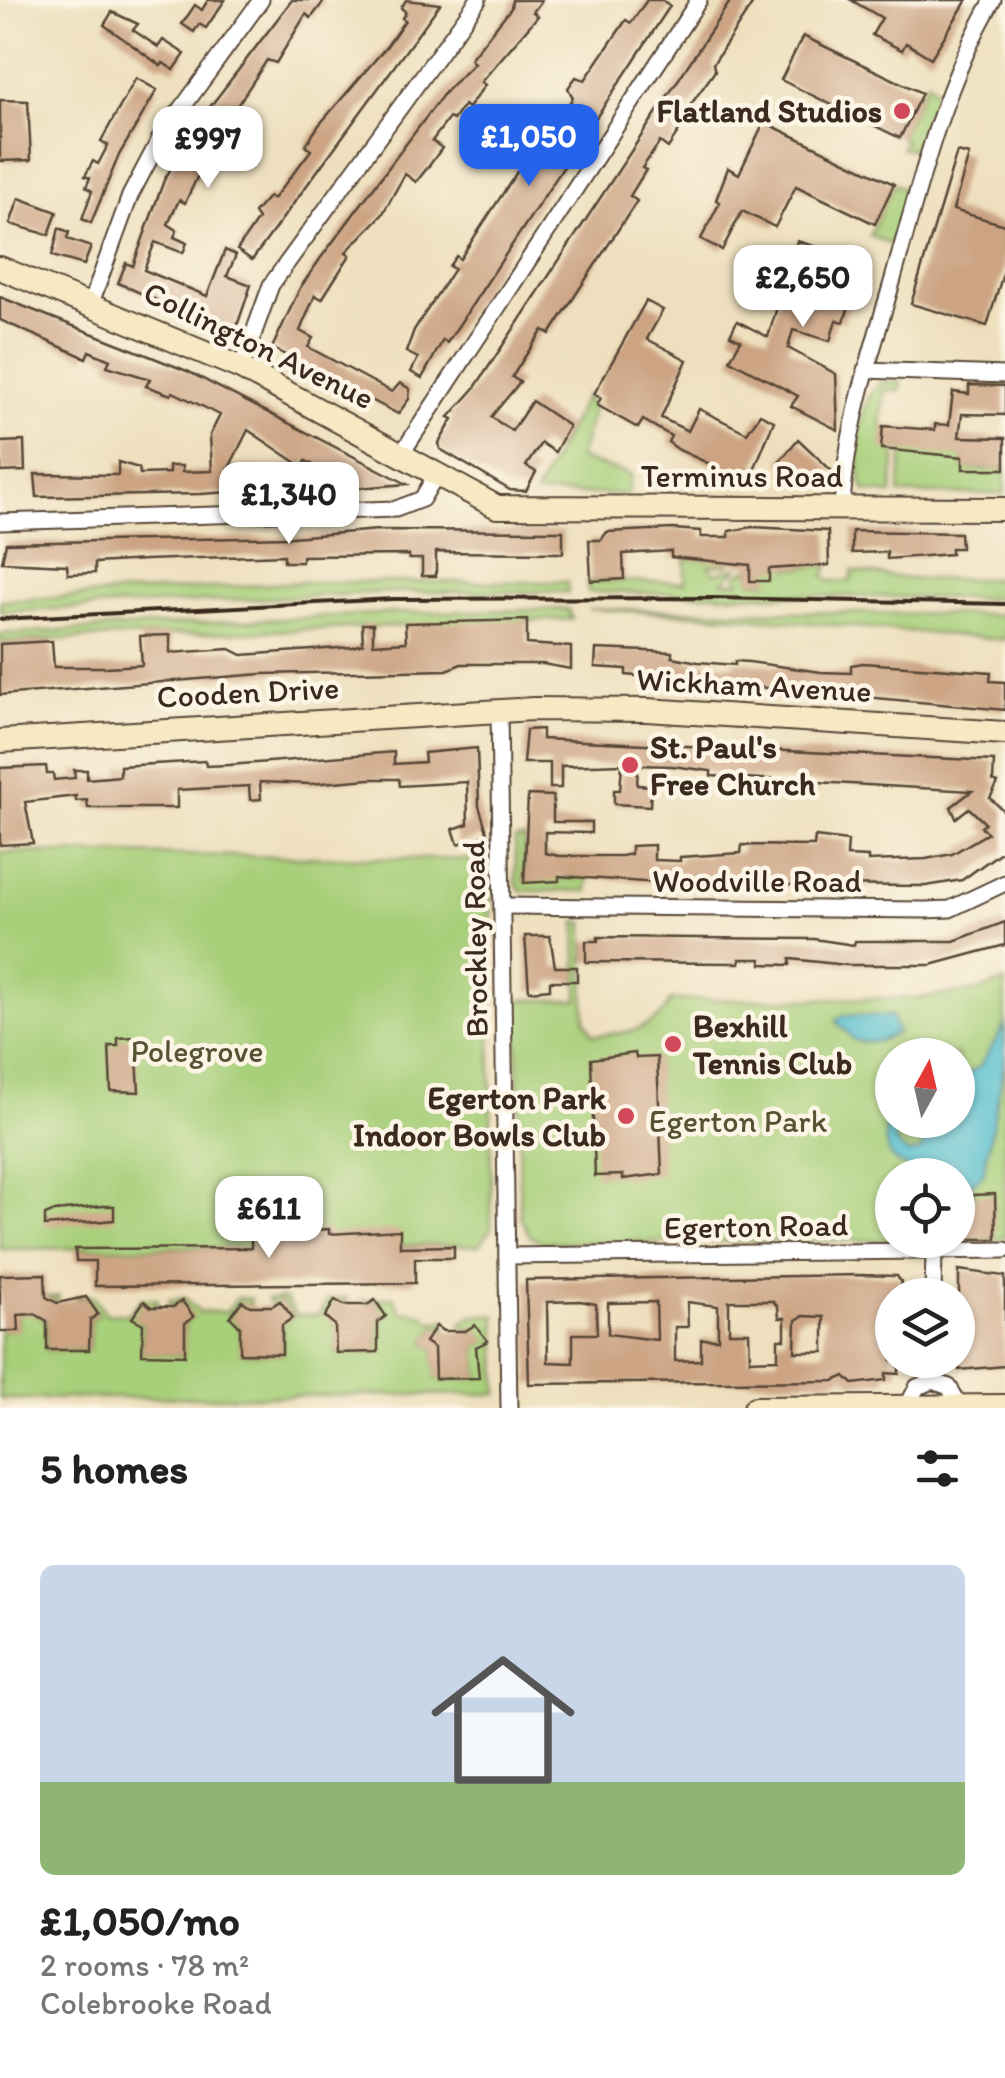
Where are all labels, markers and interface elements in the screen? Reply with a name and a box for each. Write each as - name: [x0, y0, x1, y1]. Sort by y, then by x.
- place label: Flatland Studios: [657, 92, 882, 130]
- marker: Flatland Studios: [891, 100, 913, 122]
- pin: £1,050: [448, 104, 610, 189]
- pin: £997: [149, 106, 267, 191]
- text: £1,050: [481, 117, 577, 155]
- text: £997: [175, 119, 241, 157]
- pin: £2,650: [722, 245, 884, 330]
- text: £2,650: [756, 258, 850, 296]
- street label: Collington Avenue: [138, 273, 380, 417]
- street label: Terminus Road: [641, 457, 843, 495]
- pin: £1,340: [208, 462, 370, 547]
- text: £1,340: [241, 475, 337, 513]
- street label: Wickham Avenue: [635, 660, 873, 710]
- street label: Cooden Drive: [156, 668, 340, 716]
- place label: St. Paul's Free Church: [650, 728, 816, 803]
- marker: St. Paul's Free Church: [619, 754, 641, 776]
- street label: Brockley Road: [454, 840, 496, 1038]
- street label: Woodville Road: [652, 862, 862, 900]
- place label: Bexhill Tennis Club: [692, 1007, 852, 1082]
- park label: Polegrove: [130, 1032, 264, 1070]
- marker: Bexhill Tennis Club: [662, 1033, 684, 1055]
- north arrow: [875, 1038, 975, 1138]
- map controls: [875, 1038, 975, 1378]
- place label: Egerton Park Indoor Bowls Club: [353, 1079, 606, 1154]
- park label: Egerton Park: [649, 1102, 828, 1140]
- marker: Egerton Park Indoor Bowls Club: [615, 1105, 637, 1127]
- button: locate: [875, 1158, 975, 1258]
- pin: £611: [210, 1176, 328, 1261]
- text: £611: [237, 1189, 301, 1227]
- street label: Egerton Road: [664, 1205, 848, 1247]
- button: layers: [875, 1278, 975, 1378]
- icon: filters: [910, 1441, 965, 1496]
- text: 5 homes: [40, 1443, 188, 1494]
- icon: home: [413, 1630, 593, 1810]
- text: £1,050/mo: [40, 1895, 240, 1946]
- text: 2 rooms · 78 m²: [40, 1946, 249, 1984]
- text: Colebrooke Road: [40, 1984, 272, 2022]

